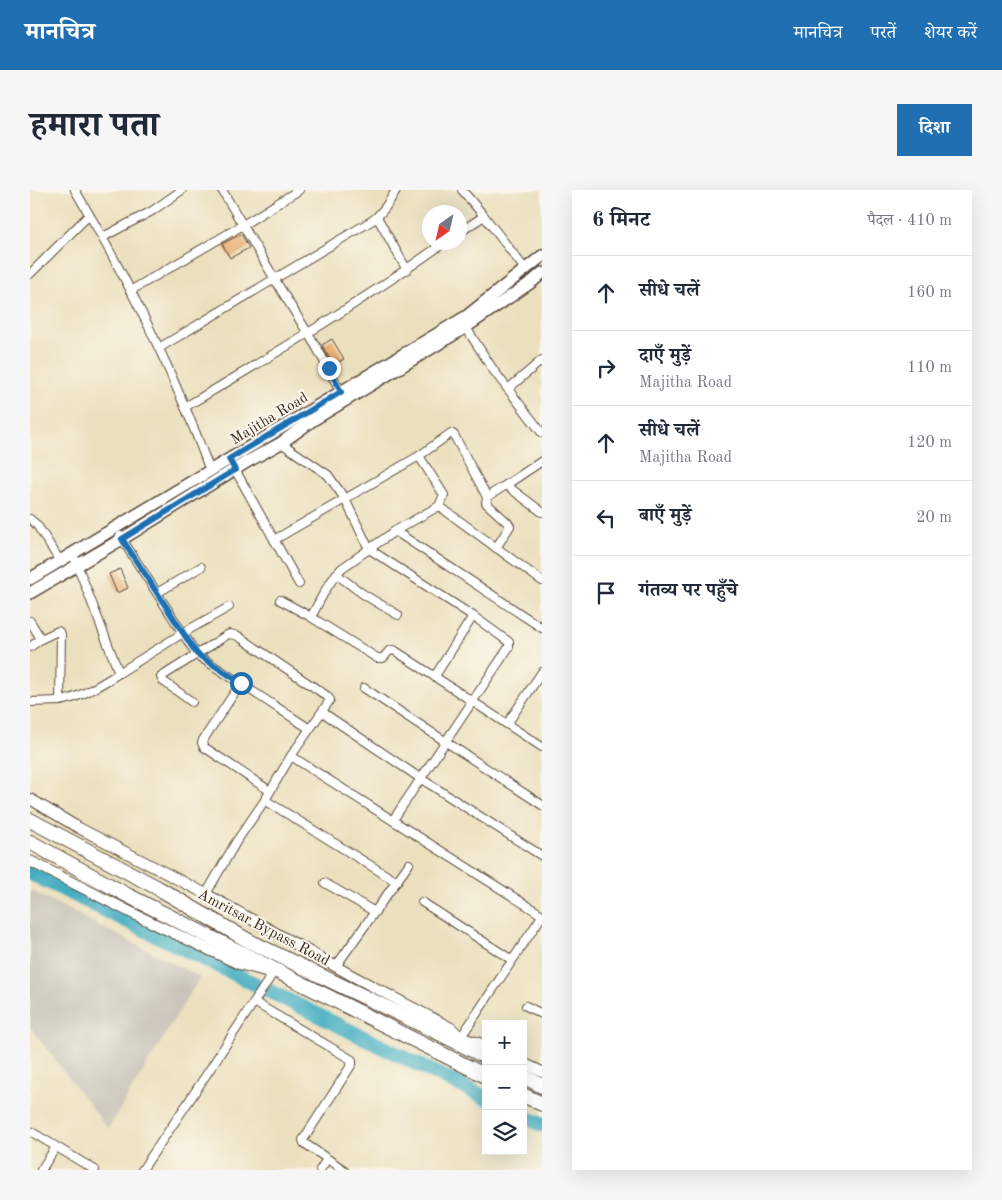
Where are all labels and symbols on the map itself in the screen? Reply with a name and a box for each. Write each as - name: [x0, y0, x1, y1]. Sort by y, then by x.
- north arrow: [422, 205, 467, 250]
- route end: [318, 357, 341, 380]
- street label: Majitha Road: [229, 390, 311, 448]
- route start: [230, 672, 253, 695]
- street label: Amritsar Bypass Road: [195, 887, 332, 970]

